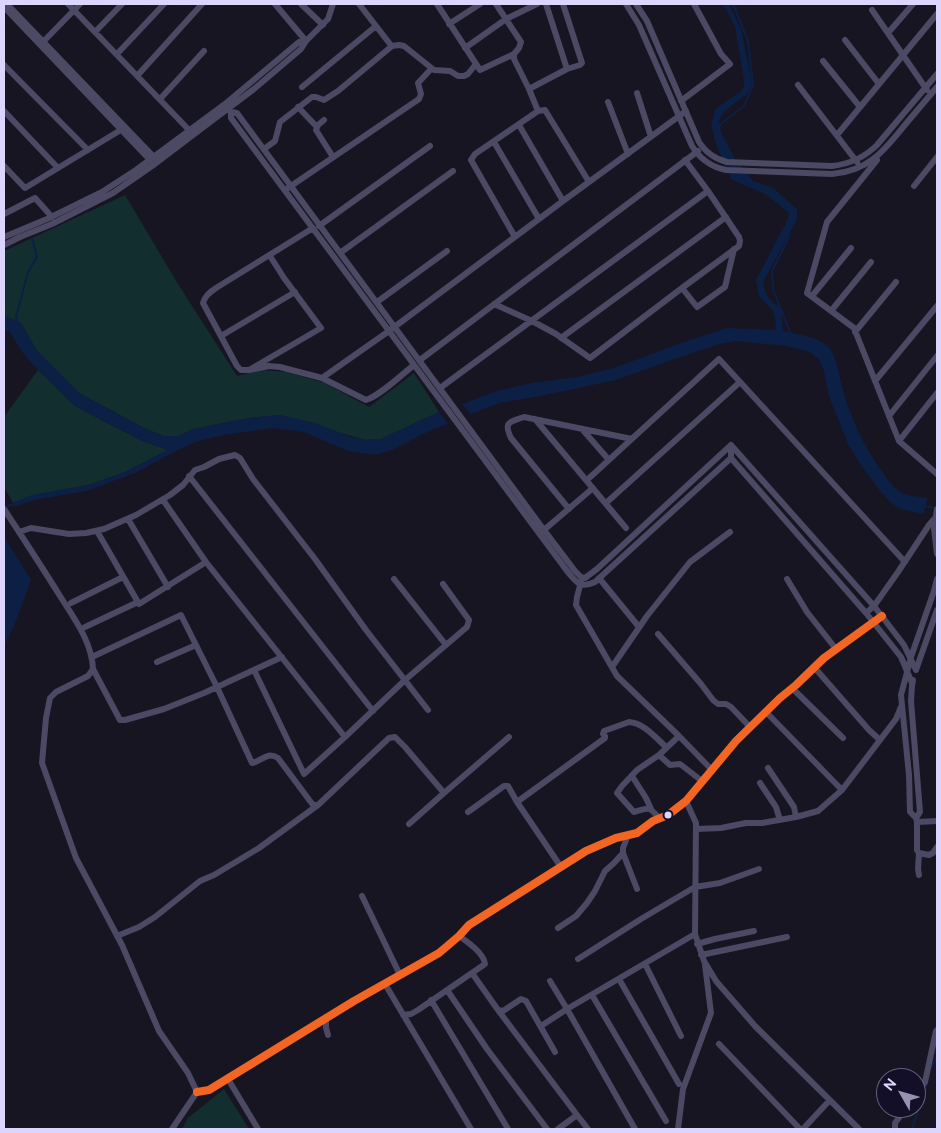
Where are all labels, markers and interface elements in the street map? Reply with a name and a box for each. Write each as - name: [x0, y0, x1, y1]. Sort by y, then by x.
- unlabelled marker: [663, 810, 673, 820]
- north arrow: [876, 1068, 926, 1118]
- text: N: [880, 1075, 900, 1094]

